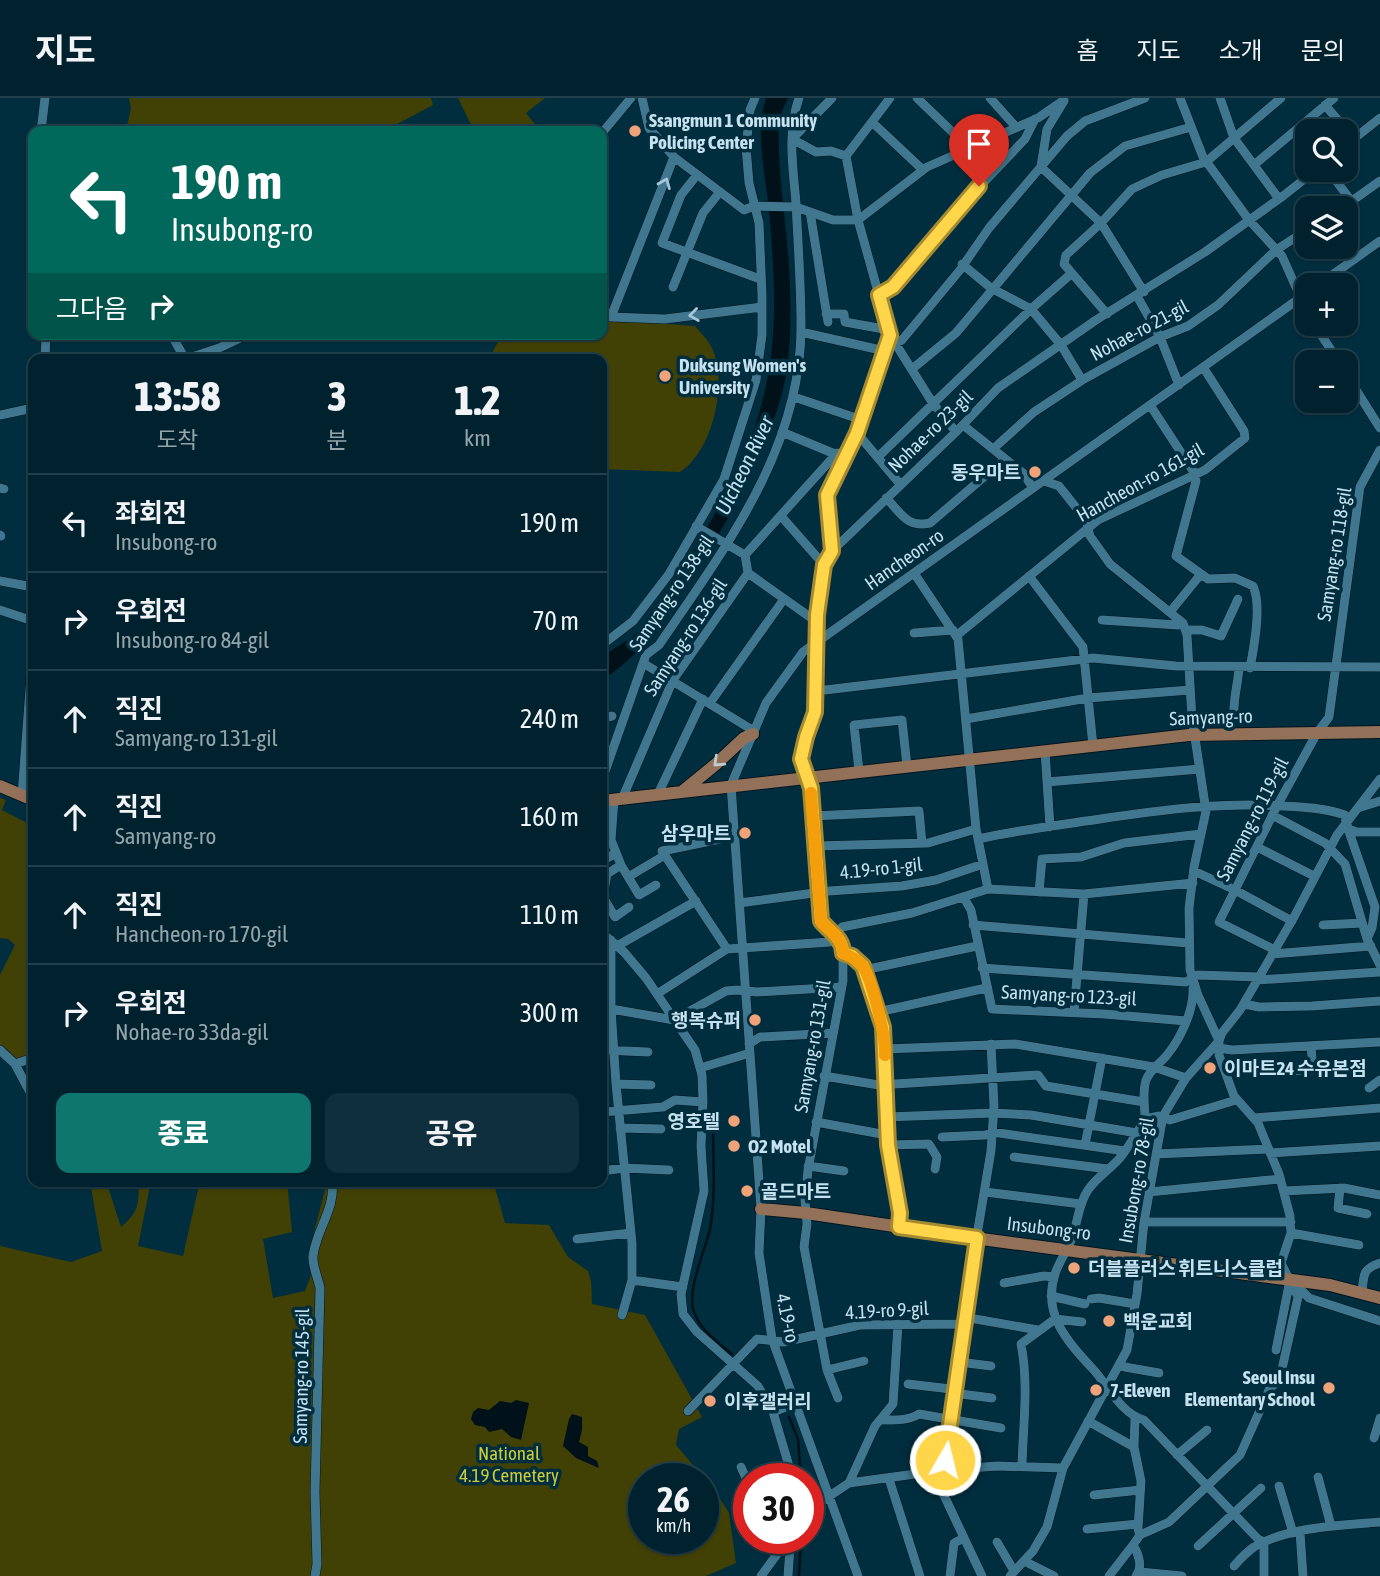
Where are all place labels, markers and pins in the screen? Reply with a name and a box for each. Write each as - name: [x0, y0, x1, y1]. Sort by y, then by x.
- place label: Ssangmun 1 Community Policing Center: [649, 109, 817, 153]
- pin: [949, 114, 1009, 186]
- marker: Ssangmun 1 Community Policing Center: [627, 123, 643, 139]
- place label: Duksung Women's University: [679, 354, 806, 398]
- marker: Duksung Women's University: [657, 368, 673, 384]
- place label: 동우마트: [951, 461, 1021, 483]
- marker: 동우마트: [1027, 464, 1043, 480]
- place label: 삼우마트: [661, 822, 731, 844]
- marker: 삼우마트: [737, 825, 753, 841]
- place label: 행복슈퍼: [671, 1009, 741, 1031]
- marker: 행복슈퍼: [747, 1012, 763, 1028]
- place label: 이마트24 수유본점: [1224, 1057, 1367, 1079]
- marker: 이마트24 수유본점: [1202, 1060, 1218, 1076]
- place label: 영호텔: [668, 1110, 720, 1132]
- marker: 영호텔: [726, 1113, 742, 1129]
- place label: O2 Motel: [748, 1135, 812, 1157]
- marker: O2 Motel: [726, 1138, 742, 1154]
- place label: 골드마트: [761, 1180, 831, 1202]
- marker: 골드마트: [739, 1183, 755, 1199]
- place label: 더블플러스 휘트니스클럽: [1088, 1257, 1283, 1279]
- marker: 더블플러스 휘트니스클럽: [1066, 1260, 1082, 1276]
- place label: 백운교회: [1123, 1310, 1193, 1332]
- marker: 백운교회: [1101, 1313, 1117, 1329]
- place label: Seoul Insu Elementary School: [1184, 1366, 1316, 1410]
- place label: 7-Eleven: [1110, 1379, 1171, 1401]
- marker: Seoul Insu Elementary School: [1321, 1380, 1337, 1396]
- marker: 7-Eleven: [1088, 1382, 1104, 1398]
- place label: 이후갤러리: [724, 1390, 811, 1412]
- marker: 이후갤러리: [702, 1393, 718, 1409]

